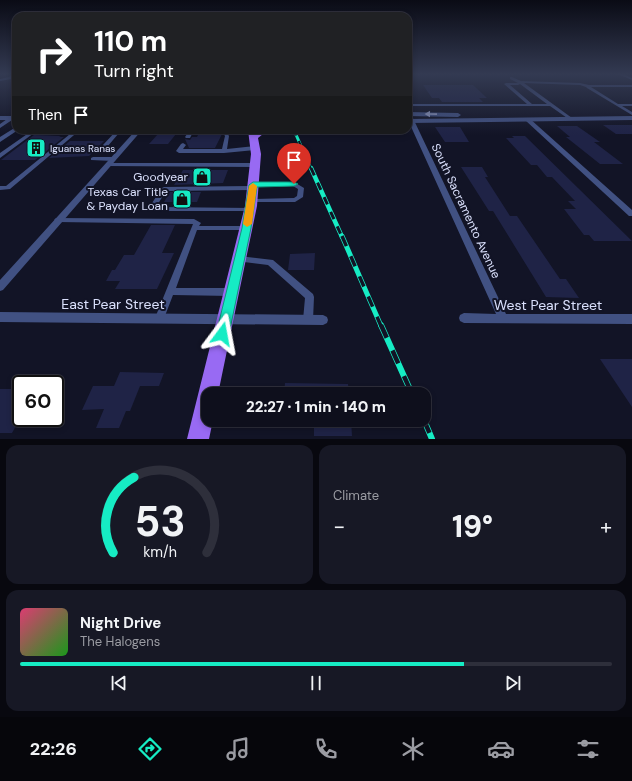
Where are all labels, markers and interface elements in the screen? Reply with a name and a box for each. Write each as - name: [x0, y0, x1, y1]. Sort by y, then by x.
- text: 110 m: [94, 23, 167, 60]
- icon: right: [28, 28, 80, 80]
- text: Turn right: [94, 59, 174, 83]
- icon: arrive: [70, 104, 92, 126]
- text: Then: [28, 105, 62, 125]
- one-way arrow: [425, 111, 437, 118]
- building icon: Iguanas Ranas: [25, 137, 47, 159]
- street label: South Sacramento Avenue: [428, 141, 504, 281]
- place label: Iguanas Ranas: [50, 142, 115, 155]
- pin: [277, 143, 311, 184]
- icon: arrive: [283, 149, 305, 171]
- shop icon: Goodyear: [191, 166, 213, 188]
- place label: Goodyear: [133, 169, 189, 185]
- place label: Texas Car Title & Payday Loan: [87, 184, 168, 214]
- shop icon: Texas Car Title & Payday Loan: [171, 188, 193, 210]
- street label: East Pear Street: [61, 295, 165, 313]
- street label: West Pear Street: [494, 296, 602, 314]
- position arrow: [201, 313, 243, 355]
- speed limit sign: 60: [12, 375, 64, 427]
- text: 22:27 · 1 min · 140 m: [246, 397, 386, 417]
- text: Climate: [333, 487, 379, 504]
- text: 53: [134, 494, 185, 548]
- text: 19°: [452, 507, 493, 546]
- text: −: [333, 512, 345, 541]
- text: +: [600, 512, 612, 541]
- text: km/h: [143, 542, 176, 560]
- text: Night Drive: [80, 613, 161, 633]
- text: The Halogens: [80, 633, 160, 650]
- icon: previous: [108, 672, 130, 694]
- icon: pause: [305, 672, 327, 694]
- icon: next: [502, 672, 524, 694]
- icon: directions: [136, 735, 164, 763]
- icon: music: [224, 735, 252, 763]
- icon: phone: [312, 735, 340, 763]
- icon: climate: [399, 735, 427, 763]
- icon: car: [487, 735, 515, 763]
- icon: filters: [574, 735, 602, 763]
- text: 22:26: [30, 737, 77, 761]

